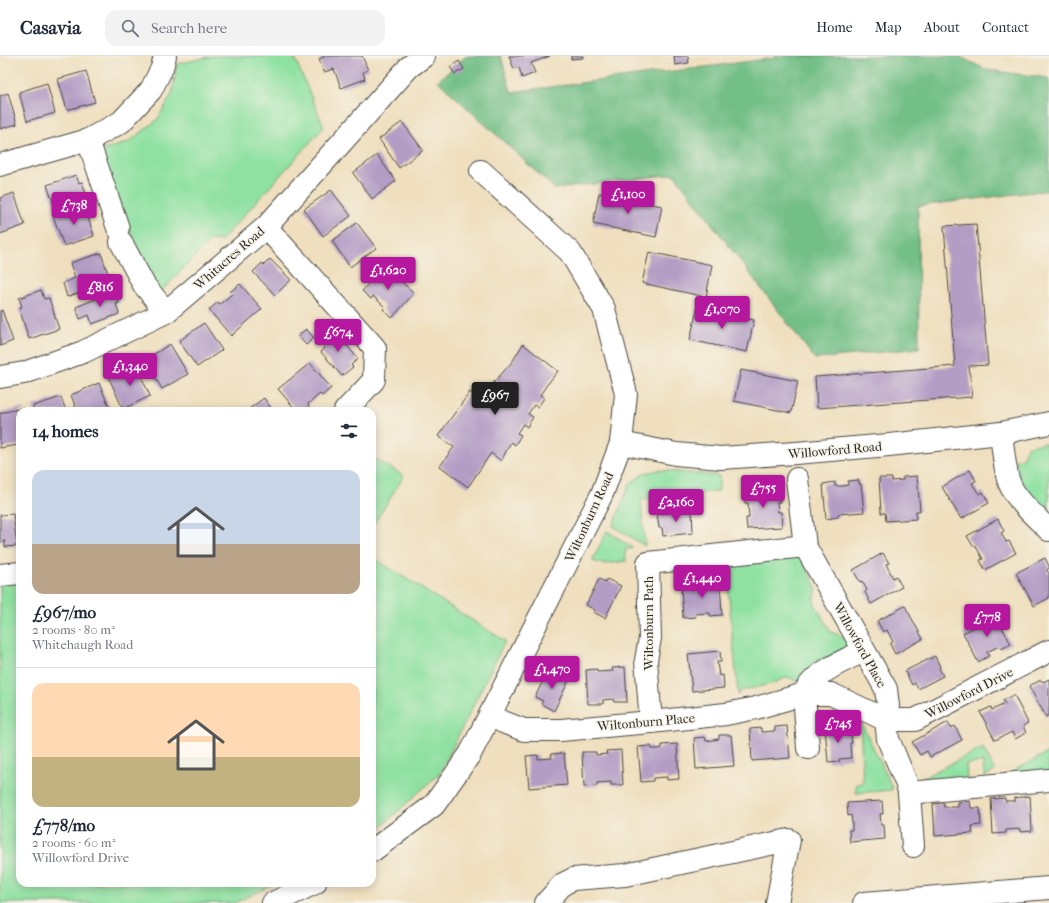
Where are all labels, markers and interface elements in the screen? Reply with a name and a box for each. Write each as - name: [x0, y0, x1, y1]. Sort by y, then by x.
- search box: [105, 10, 385, 46]
- text: Casavia: [20, 17, 81, 39]
- icon: search: [119, 17, 141, 39]
- text: Search here: [151, 19, 227, 37]
- text: Home: [816, 19, 853, 36]
- text: Map: [875, 19, 902, 36]
- text: About: [924, 19, 960, 36]
- text: Contact: [982, 19, 1029, 36]
- pin: £1,100: [595, 181, 661, 215]
- text: £1,100: [611, 186, 645, 201]
- pin: £738: [50, 192, 98, 226]
- text: £738: [61, 197, 87, 212]
- street label: Whitacres Road: [190, 223, 268, 293]
- pin: £1,620: [355, 257, 421, 291]
- text: £1,620: [370, 262, 406, 277]
- pin: £816: [76, 274, 124, 308]
- text: £816: [87, 279, 113, 294]
- pin: £1,070: [689, 296, 755, 330]
- text: £1,070: [704, 301, 740, 316]
- pin: £674: [314, 319, 362, 353]
- text: £674: [323, 324, 353, 339]
- pin: £1,340: [97, 353, 163, 387]
- text: £1,340: [112, 358, 148, 373]
- pin: £967: [471, 382, 519, 416]
- text: £967: [481, 387, 509, 402]
- icon: filters: [338, 420, 360, 442]
- text: 14 homes: [32, 421, 99, 441]
- street label: Willowford Road: [786, 438, 884, 462]
- street label: Wiltonburn Road: [561, 469, 617, 565]
- pin: £755: [739, 475, 787, 509]
- text: £755: [750, 480, 776, 495]
- pin: £2,160: [643, 489, 709, 523]
- text: £2,160: [658, 494, 694, 509]
- icon: home: [160, 496, 232, 568]
- pin: £1,440: [669, 565, 735, 599]
- text: £1,440: [683, 570, 721, 585]
- street label: Wiltonburn Path: [641, 575, 656, 671]
- street label: Willowford Place: [830, 599, 890, 691]
- text: £967/mo: [32, 602, 96, 622]
- pin: £778: [963, 604, 1011, 638]
- text: £778: [973, 609, 1001, 624]
- text: 2 rooms · 80 m²: [32, 622, 115, 637]
- text: Whitehaugh Road: [32, 637, 133, 652]
- pin: £1,470: [519, 656, 585, 690]
- text: £1,470: [533, 661, 571, 676]
- street label: Willowford Drive: [921, 664, 1016, 722]
- icon: home: [160, 709, 232, 781]
- street label: Wiltonburn Place: [595, 710, 696, 734]
- pin: £745: [814, 710, 862, 744]
- text: £745: [824, 715, 852, 730]
- text: £778/mo: [32, 815, 95, 835]
- text: 2 rooms · 60 m²: [32, 835, 115, 850]
- text: Willowford Drive: [32, 850, 129, 865]

